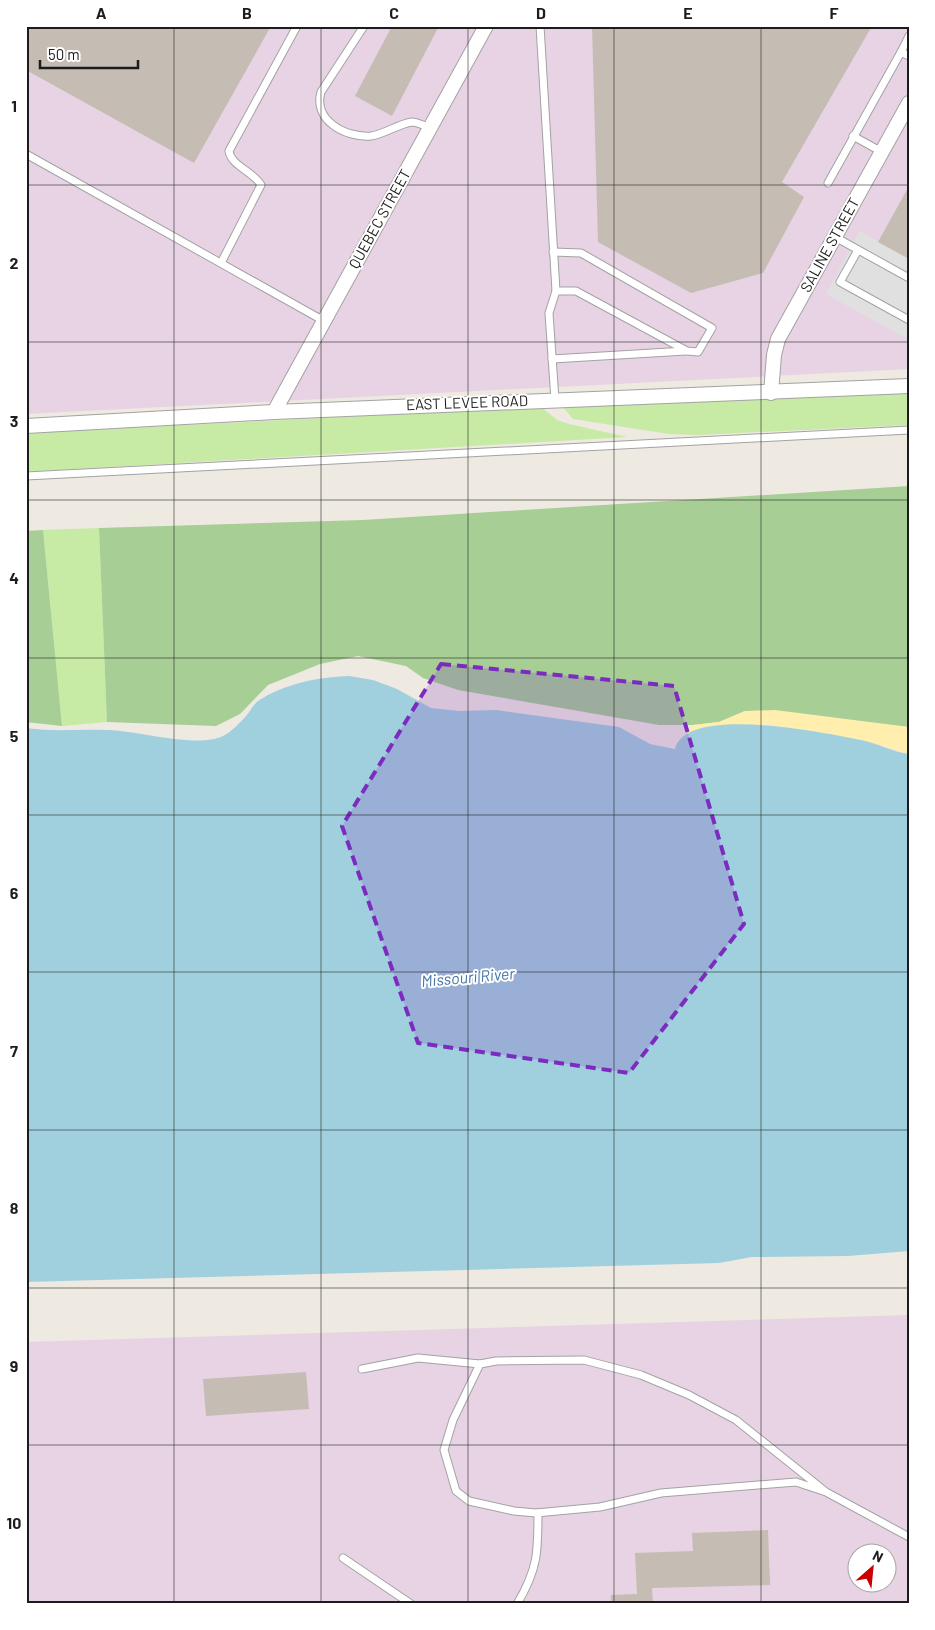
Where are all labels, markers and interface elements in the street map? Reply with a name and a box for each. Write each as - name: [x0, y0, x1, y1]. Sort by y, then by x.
- text: A: [96, 3, 107, 22]
- text: B: [242, 3, 252, 22]
- text: C: [389, 3, 399, 22]
- text: D: [536, 3, 546, 22]
- text: E: [683, 3, 693, 22]
- text: F: [830, 3, 839, 22]
- scale bar: [40, 38, 138, 70]
- text: 50 m: [48, 45, 80, 63]
- text: 1: [11, 96, 17, 115]
- street label: QUEBEC STREET: [344, 166, 414, 271]
- street label: SALINE STREET: [796, 194, 862, 295]
- text: 2: [10, 253, 19, 272]
- street label: EAST LEVEE ROAD: [406, 391, 528, 413]
- text: 3: [10, 411, 18, 430]
- text: 4: [9, 568, 19, 587]
- text: 5: [10, 726, 19, 745]
- text: 6: [10, 883, 19, 902]
- water label: Missouri River: [420, 963, 517, 990]
- text: 7: [10, 1041, 18, 1060]
- text: 8: [10, 1198, 19, 1217]
- text: 9: [10, 1356, 18, 1375]
- text: 10: [7, 1513, 21, 1532]
- north arrow: [848, 1542, 898, 1592]
- text: N: [870, 1546, 886, 1566]

